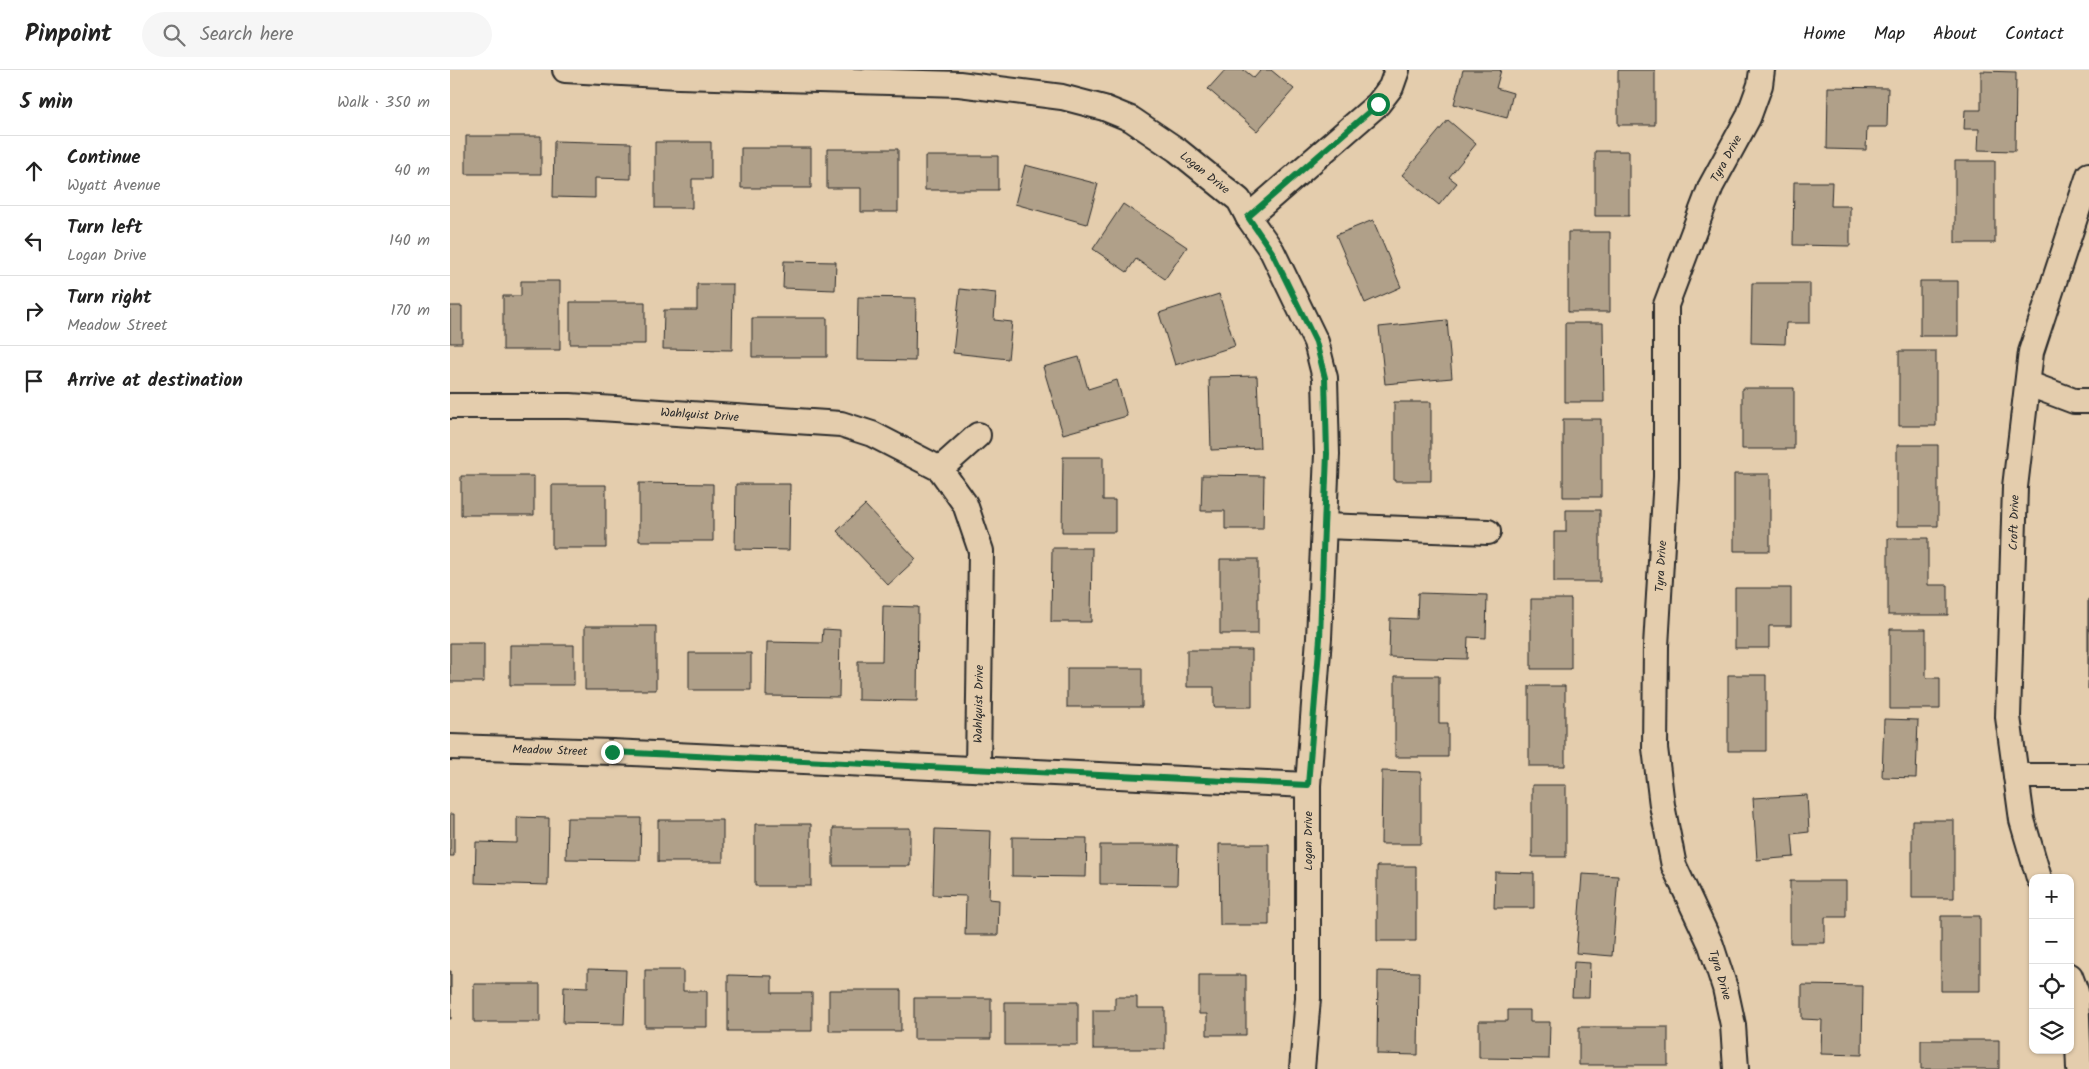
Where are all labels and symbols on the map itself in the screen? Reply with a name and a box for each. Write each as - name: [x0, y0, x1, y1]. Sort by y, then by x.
- route start: [1367, 93, 1390, 116]
- street label: Tyra Drive: [1705, 131, 1747, 186]
- street label: Logan Drive: [1176, 146, 1235, 199]
- street label: Wahlquist Drive: [660, 403, 740, 427]
- street label: Croft Drive: [2004, 494, 2024, 551]
- street label: Tyra Drive: [1650, 539, 1672, 592]
- street label: Wahlquist Drive: [969, 664, 989, 743]
- street label: Meadow Street: [512, 739, 588, 761]
- route end: [601, 741, 624, 764]
- street label: Logan Drive: [1299, 811, 1318, 871]
- street label: Tyra Drive: [1703, 948, 1737, 1003]

